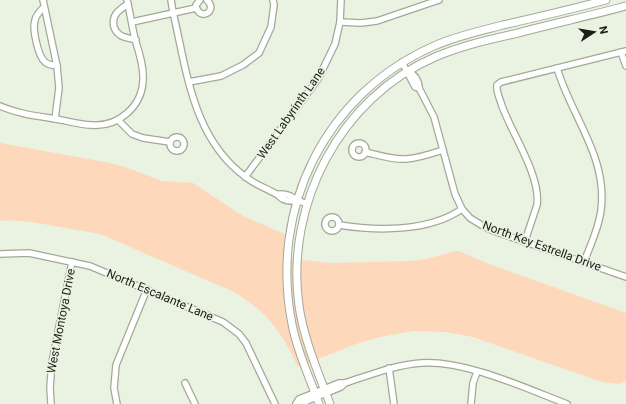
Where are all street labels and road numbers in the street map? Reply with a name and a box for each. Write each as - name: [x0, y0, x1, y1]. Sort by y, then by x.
- street label: West Labyrinth Lane: [254, 65, 328, 161]
- street label: North Key Estrella Drive: [481, 218, 603, 274]
- street label: North Escalante Lane: [105, 266, 215, 324]
- street label: West Montoya Drive: [44, 267, 78, 375]

